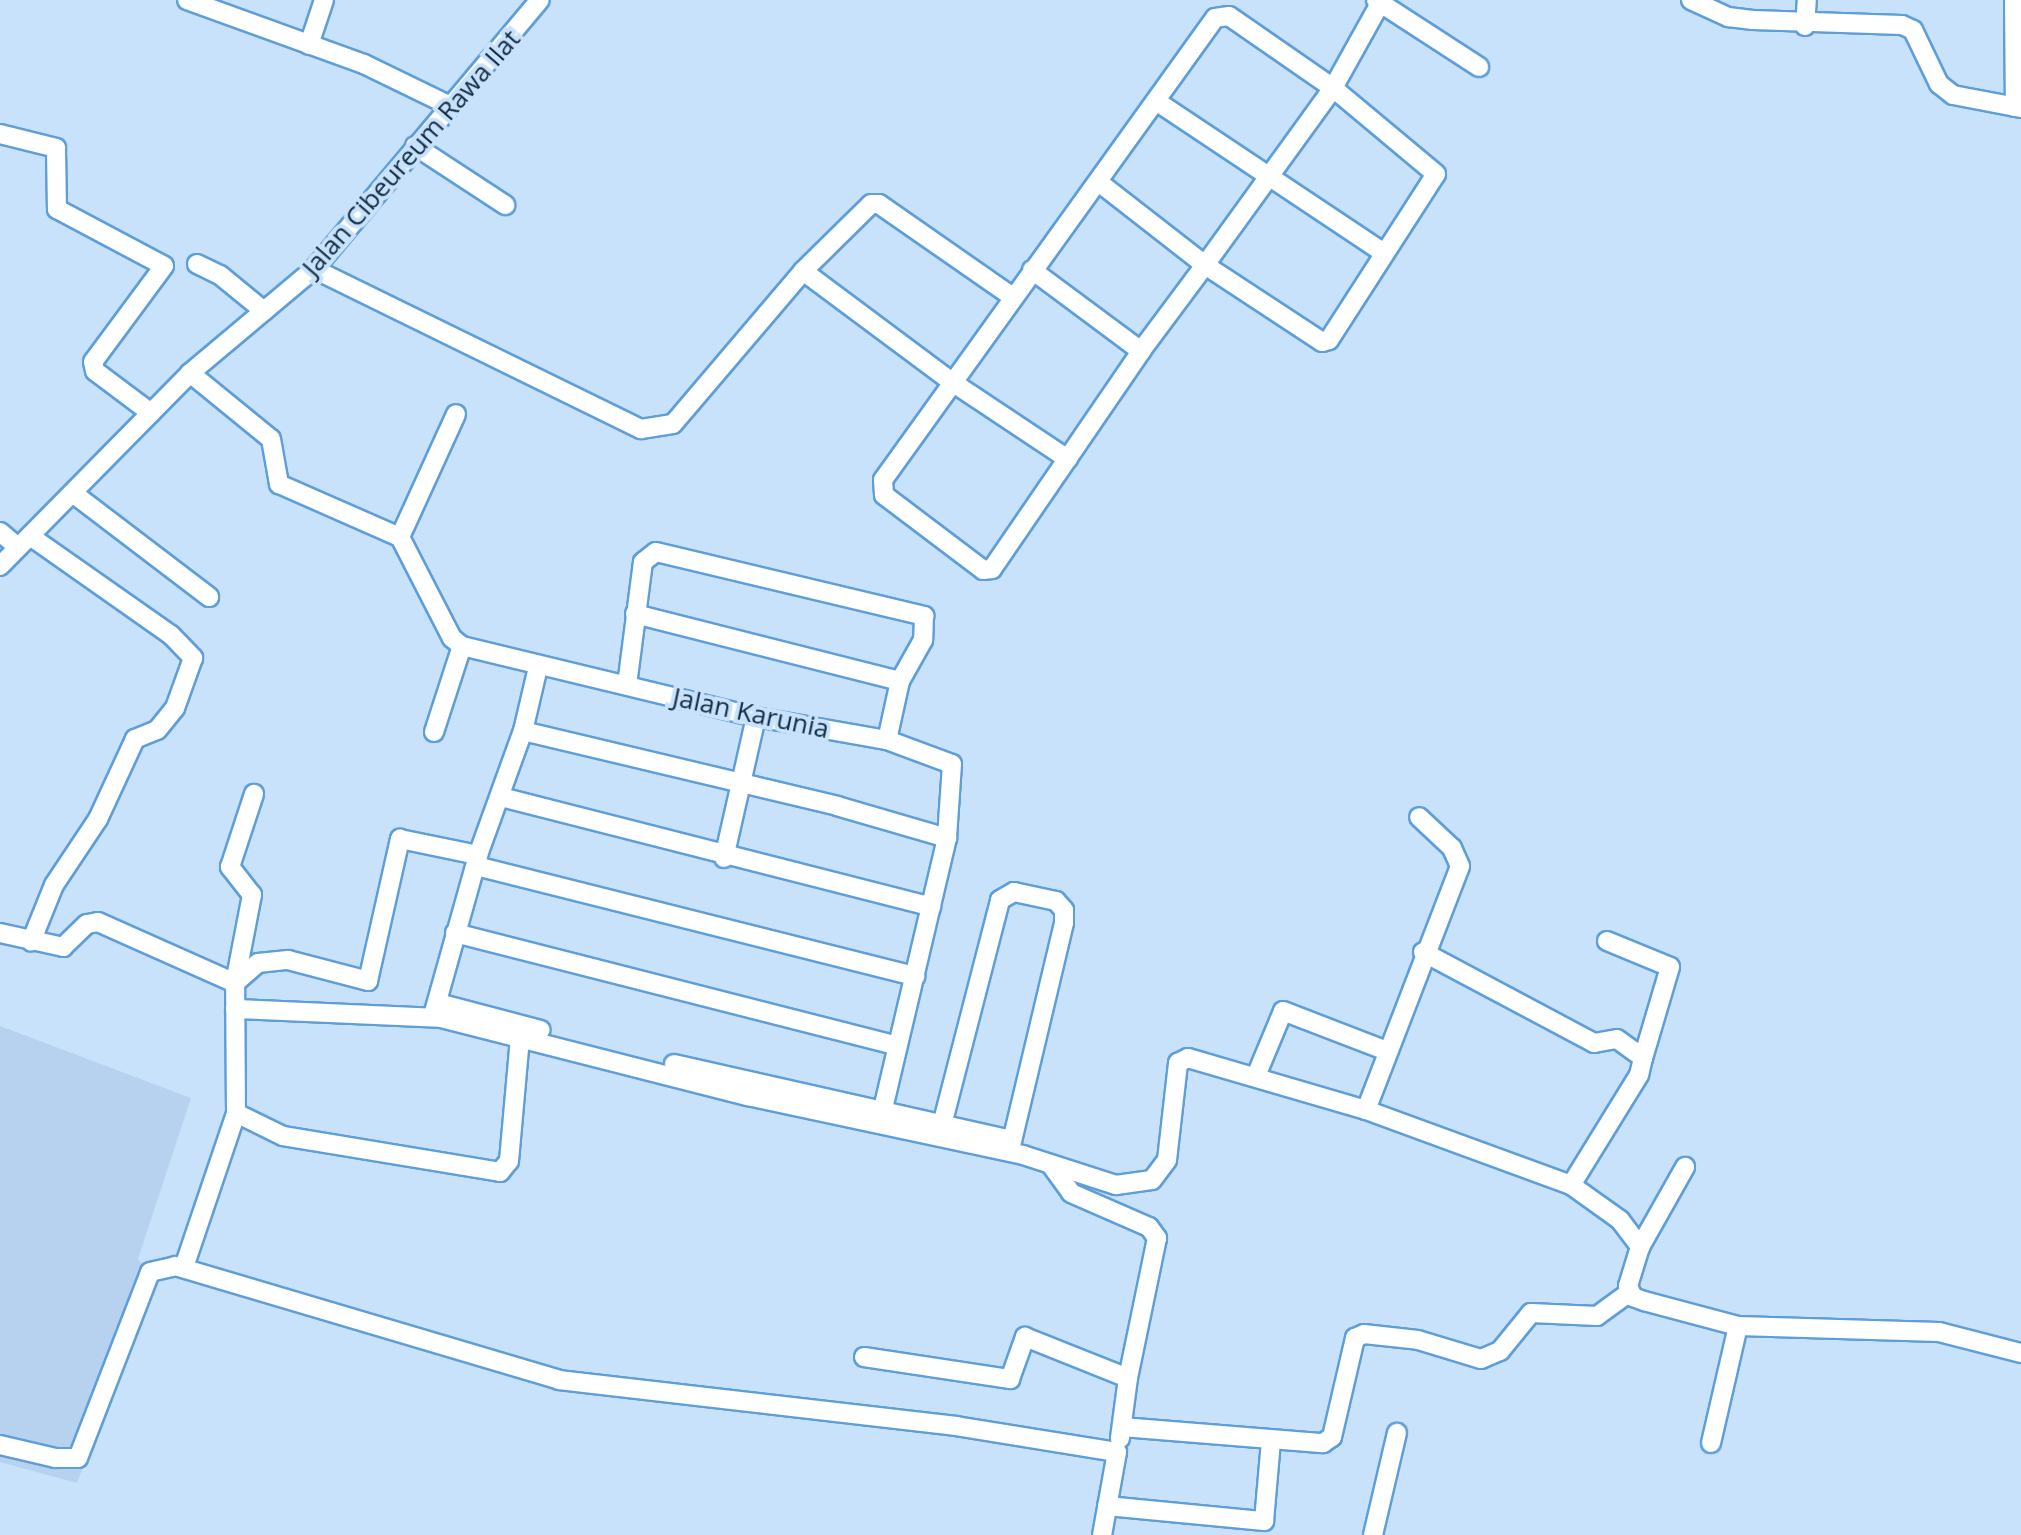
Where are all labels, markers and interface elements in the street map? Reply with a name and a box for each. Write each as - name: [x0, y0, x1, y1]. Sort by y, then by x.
- street label: Jalan Cibeureum Rawa Ilat: [296, 24, 526, 282]
- street label: Jalan Karunia: [670, 681, 832, 745]

